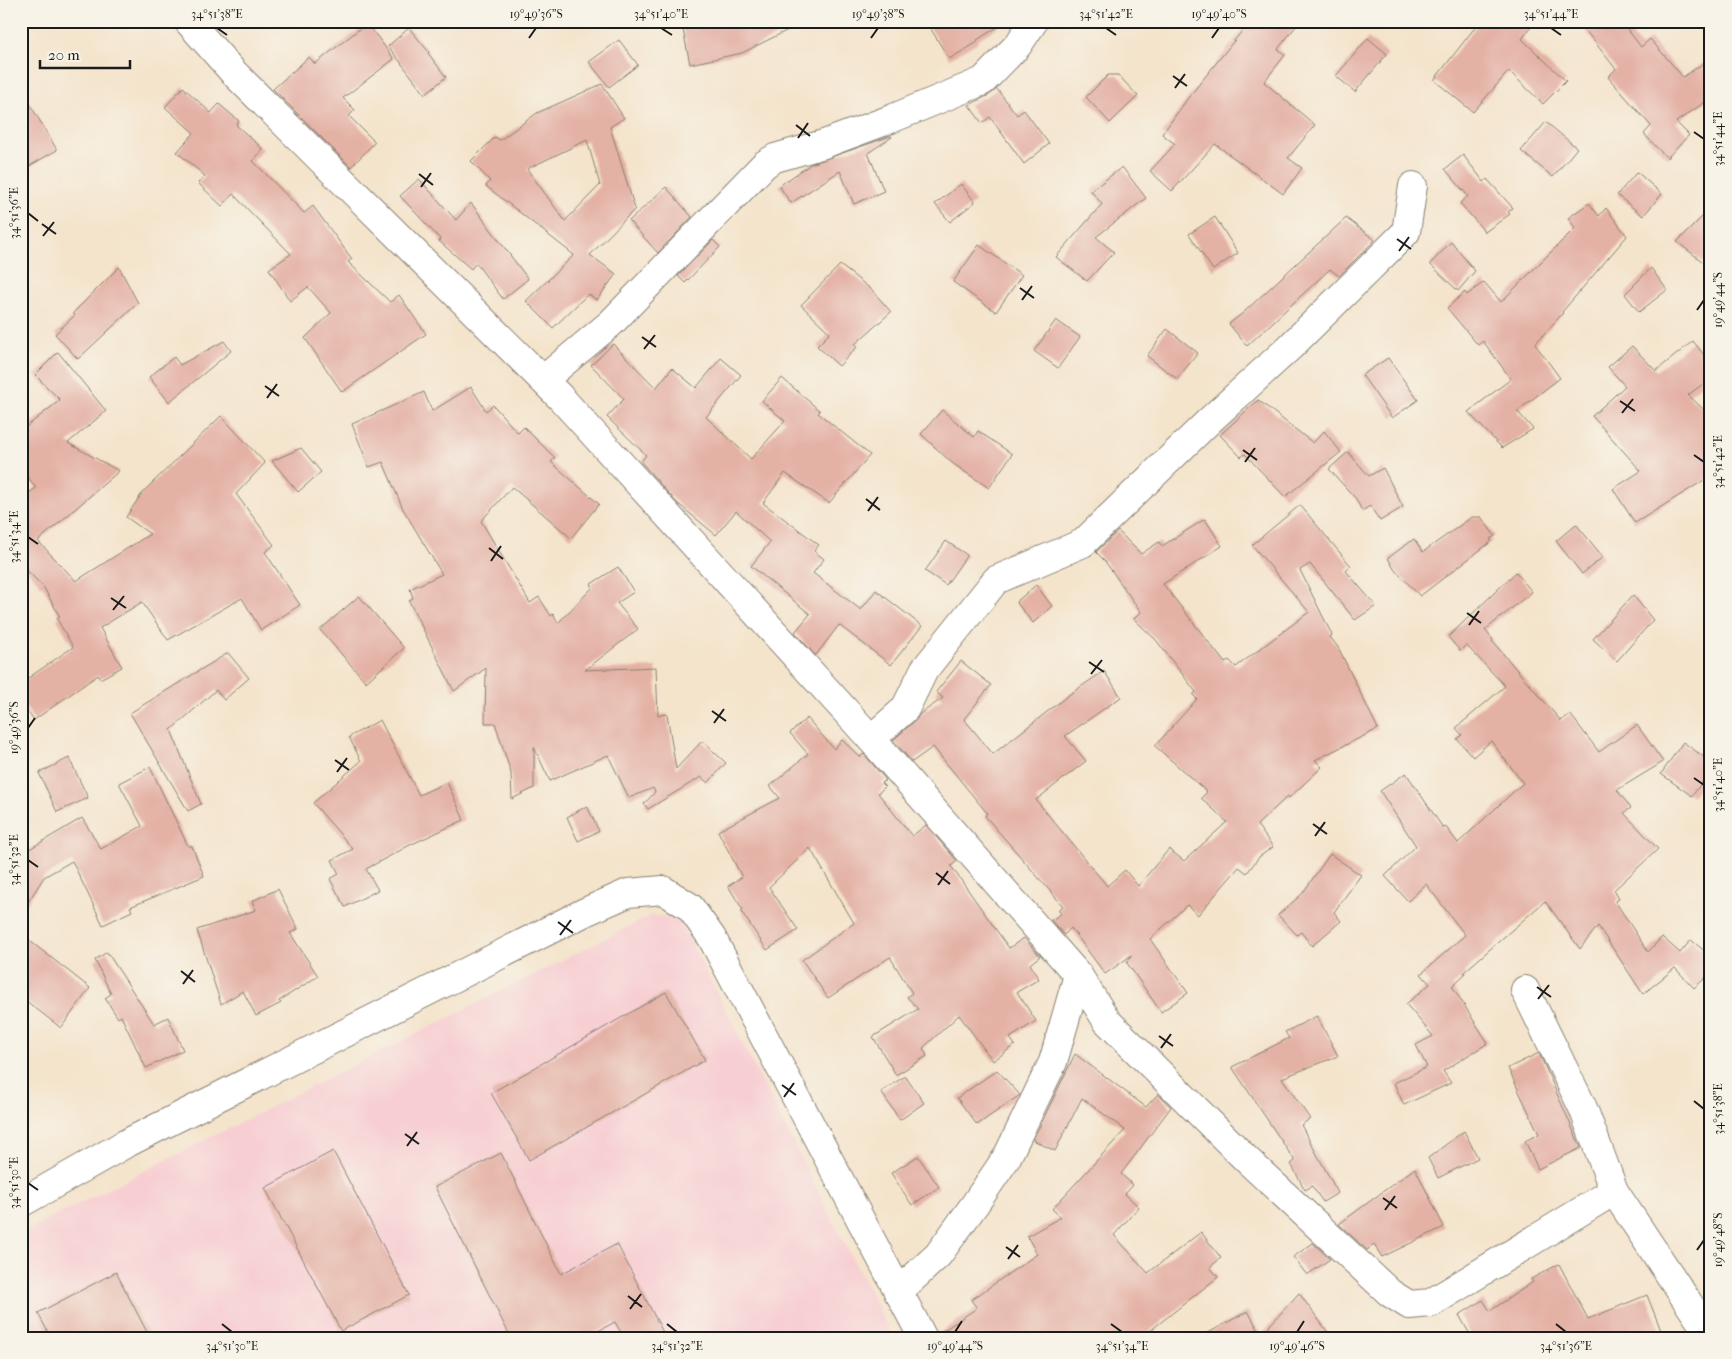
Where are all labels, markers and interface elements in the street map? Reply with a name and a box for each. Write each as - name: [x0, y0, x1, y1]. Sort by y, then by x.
- text: 34°51'38"E: [191, 7, 243, 21]
- text: 19°49'36"S: [509, 7, 563, 21]
- text: 34°51'40"E: [634, 7, 688, 21]
- text: 19°49'38"S: [852, 7, 904, 21]
- text: 34°51'42"E: [1079, 7, 1133, 21]
- text: 19°49'40"S: [1191, 7, 1247, 21]
- text: 34°51'44"E: [1524, 7, 1578, 21]
- scale bar: [40, 38, 130, 70]
- text: 20 m: [48, 46, 80, 64]
- text: 34°51'44"E: [1711, 112, 1725, 166]
- text: 34°51'36"E: [7, 187, 21, 239]
- text: 19°49'44"S: [1711, 272, 1725, 328]
- text: 34°51'42"E: [1711, 435, 1725, 489]
- text: 34°51'34"E: [7, 511, 21, 563]
- text: 19°49'36"S: [7, 701, 21, 755]
- text: 34°51'40"E: [1711, 758, 1725, 812]
- text: 34°51'32"E: [7, 834, 21, 886]
- text: 34°51'38"E: [1711, 1083, 1725, 1135]
- text: 34°51'30"E: [7, 1157, 21, 1209]
- text: 19°49'48"S: [1711, 1213, 1725, 1267]
- text: 34°51'30"E: [206, 1339, 258, 1353]
- text: 34°51'32"E: [651, 1339, 703, 1353]
- text: 19°49'44"S: [927, 1339, 983, 1353]
- text: 34°51'34"E: [1096, 1339, 1148, 1353]
- text: 19°49'46"S: [1269, 1339, 1325, 1353]
- text: 34°51'36"E: [1540, 1339, 1592, 1353]

